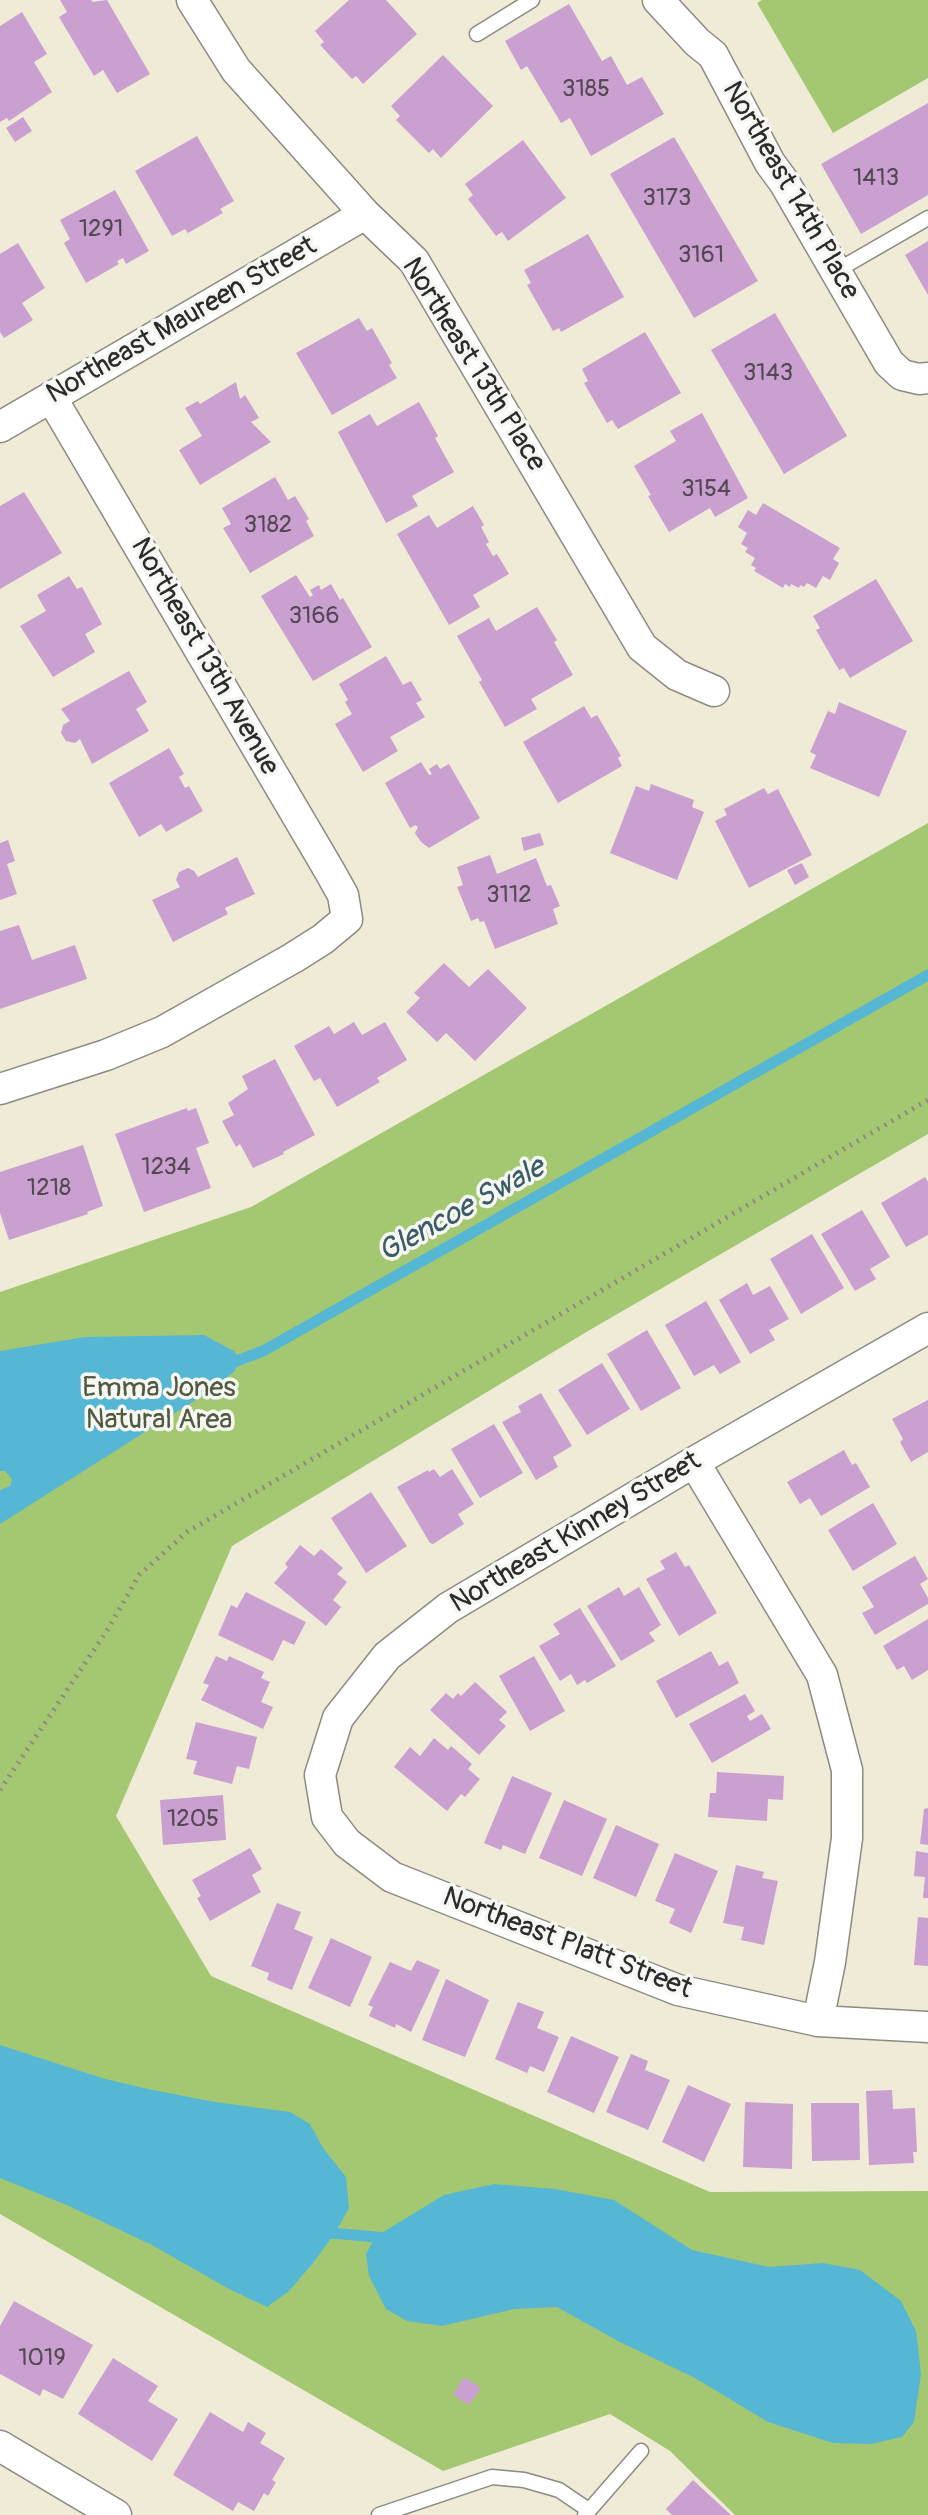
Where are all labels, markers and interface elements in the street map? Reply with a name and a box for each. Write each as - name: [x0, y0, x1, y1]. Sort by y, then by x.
- house number: 3185: [562, 76, 610, 104]
- street label: Northeast 14th Place: [714, 76, 866, 306]
- house number: 1413: [853, 165, 899, 193]
- house number: 3173: [643, 185, 691, 213]
- house number: 1291: [79, 216, 123, 244]
- street label: Northeast Maureen Street: [41, 230, 323, 412]
- house number: 3161: [678, 242, 724, 270]
- street label: Northeast 13th Place: [394, 252, 552, 478]
- house number: 3143: [743, 360, 793, 388]
- house number: 3154: [681, 476, 731, 504]
- house number: 3182: [244, 512, 292, 540]
- street label: Northeast 13th Avenue: [122, 532, 286, 782]
- house number: 3166: [289, 603, 339, 631]
- house number: 3112: [486, 882, 532, 910]
- water label: Glencoe Swale: [373, 1151, 551, 1271]
- house number: 1234: [141, 1154, 191, 1182]
- house number: 1218: [27, 1175, 71, 1203]
- park label: Emma Jones Natural Area: [82, 1372, 236, 1438]
- street label: Northeast Kinney Street: [445, 1445, 707, 1621]
- house number: 1205: [167, 1806, 219, 1834]
- street label: Northeast Platt Street: [438, 1881, 696, 2007]
- house number: 1019: [18, 2345, 66, 2373]

